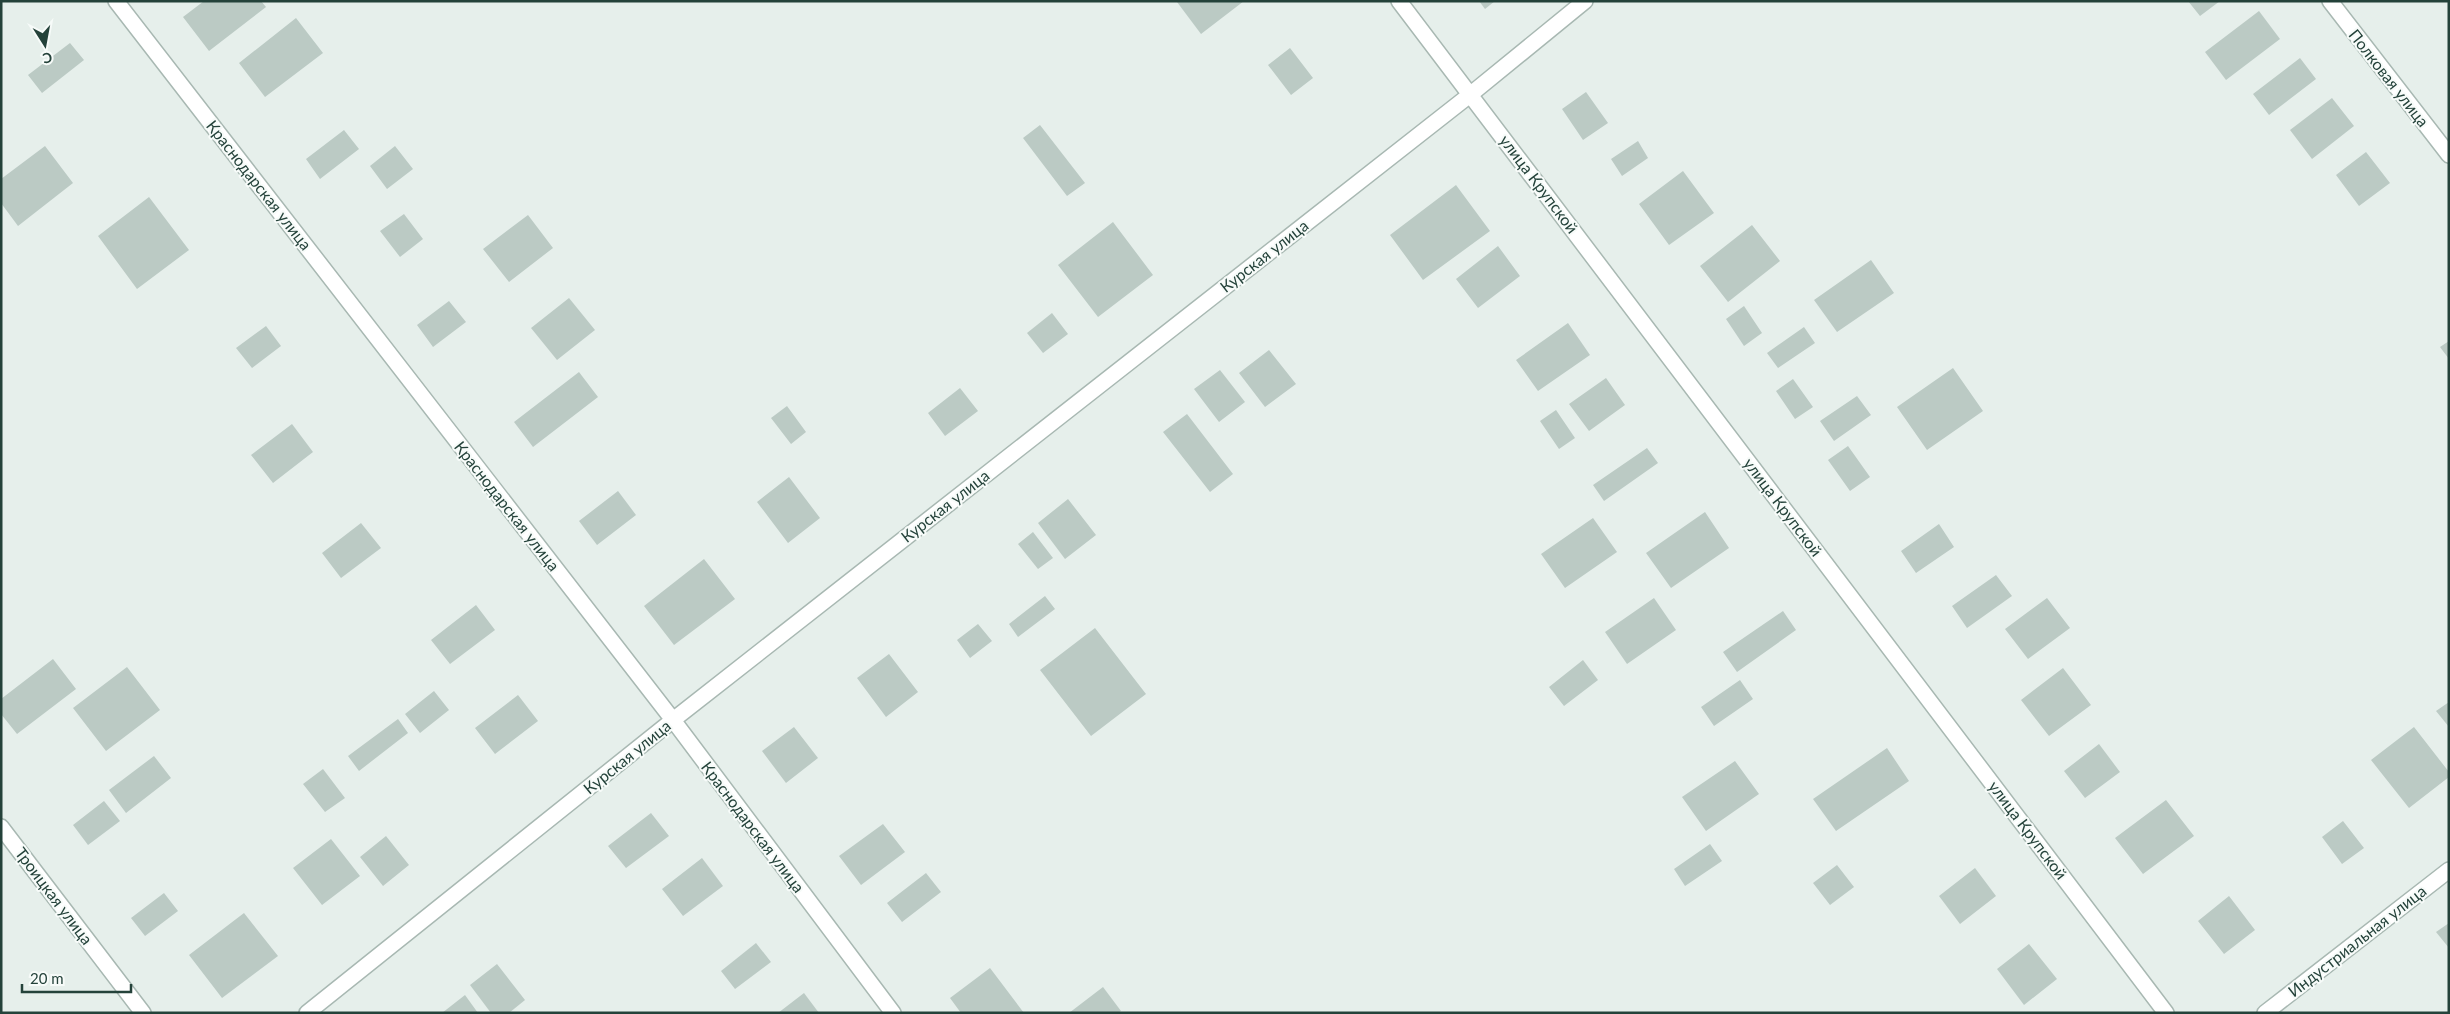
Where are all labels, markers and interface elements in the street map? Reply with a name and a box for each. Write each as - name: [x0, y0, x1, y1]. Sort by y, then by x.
- north arrow: [20, 20, 70, 70]
- street label: Полковая улица: [2345, 25, 2433, 130]
- text: С: [41, 49, 54, 68]
- street label: Краснодарская улица: [203, 116, 316, 253]
- street label: улица Крупской: [1496, 131, 1583, 237]
- street label: Курская улица: [1216, 215, 1312, 296]
- street label: Краснодарская улица: [451, 437, 564, 574]
- street label: улица Крупской: [1740, 454, 1827, 560]
- street label: Курская улица: [897, 465, 993, 546]
- street label: Курская улица: [579, 716, 674, 798]
- street label: Краснодарская улица: [698, 757, 809, 896]
- street label: улица Крупской: [1985, 777, 2072, 883]
- street label: Троицкая улица: [12, 843, 97, 948]
- street label: Индустриальная улица: [2284, 881, 2430, 1000]
- scale bar: [22, 962, 131, 994]
- text: 20 m: [30, 969, 64, 987]

